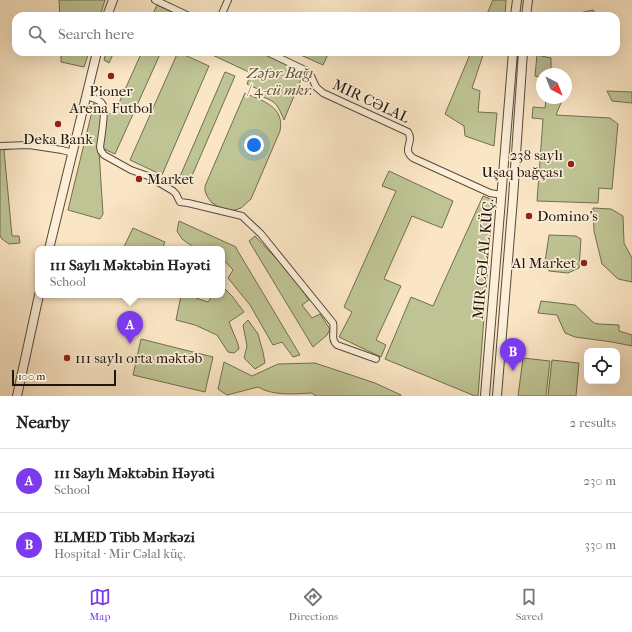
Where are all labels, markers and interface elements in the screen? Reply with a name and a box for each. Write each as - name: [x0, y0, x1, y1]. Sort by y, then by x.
- search box: [12, 12, 620, 56]
- icon: search: [26, 23, 48, 45]
- text: Search here: [58, 25, 134, 43]
- park label: Zəfər Bağı / 4-cü mkr.: [246, 64, 313, 99]
- north arrow: [536, 68, 572, 104]
- marker: Pioner Arena Futbol: [106, 71, 116, 81]
- street label: MIR CƏLAL: [330, 75, 412, 127]
- place label: Pioner Arena Futbol: [68, 82, 153, 117]
- marker: Deka Bank: [53, 119, 63, 129]
- place label: Deka Bank: [23, 130, 93, 148]
- your location: [244, 135, 264, 155]
- place label: 238 saylı Uşaq bağçası: [482, 146, 564, 181]
- marker: 238 saylı Uşaq bağçası: [566, 159, 576, 169]
- place label: Market: [147, 170, 195, 188]
- marker: Market: [134, 174, 144, 184]
- street label: MIR CƏLAL KÜÇ.: [469, 198, 497, 320]
- place label: Domino's: [537, 207, 598, 225]
- marker: Domino's: [524, 211, 534, 221]
- popup: [35, 246, 225, 298]
- place label: Al Market: [511, 254, 577, 272]
- text: 111 Saylı Məktəbin Həyəti: [50, 256, 210, 274]
- marker: Al Market: [579, 258, 589, 268]
- text: School: [50, 274, 86, 289]
- pin: A: [117, 311, 143, 344]
- pin: B: [500, 338, 526, 371]
- map controls: [584, 348, 620, 384]
- button: locate: [584, 348, 620, 384]
- place label: 111 saylı orta məktəb: [75, 349, 203, 367]
- marker: 111 saylı orta məktəb: [62, 353, 72, 363]
- scale bar: [12, 368, 116, 387]
- text: 100 m: [18, 370, 46, 383]
- text: Nearby: [16, 412, 70, 432]
- text: 2 results: [570, 415, 616, 430]
- text: 111 Saylı Məktəbin Həyəti: [54, 464, 215, 482]
- text: A: [25, 473, 33, 488]
- text: 230 m: [583, 473, 616, 488]
- text: School: [54, 482, 90, 497]
- text: ELMED Tibb Mərkəzi: [54, 528, 195, 546]
- text: B: [25, 537, 33, 552]
- text: 330 m: [585, 537, 616, 552]
- text: Hospital · Mir Cəlal küç.: [54, 546, 186, 561]
- tab: Map: [89, 586, 111, 623]
- tab: Directions: [289, 586, 338, 623]
- tab: Saved: [516, 586, 543, 623]

